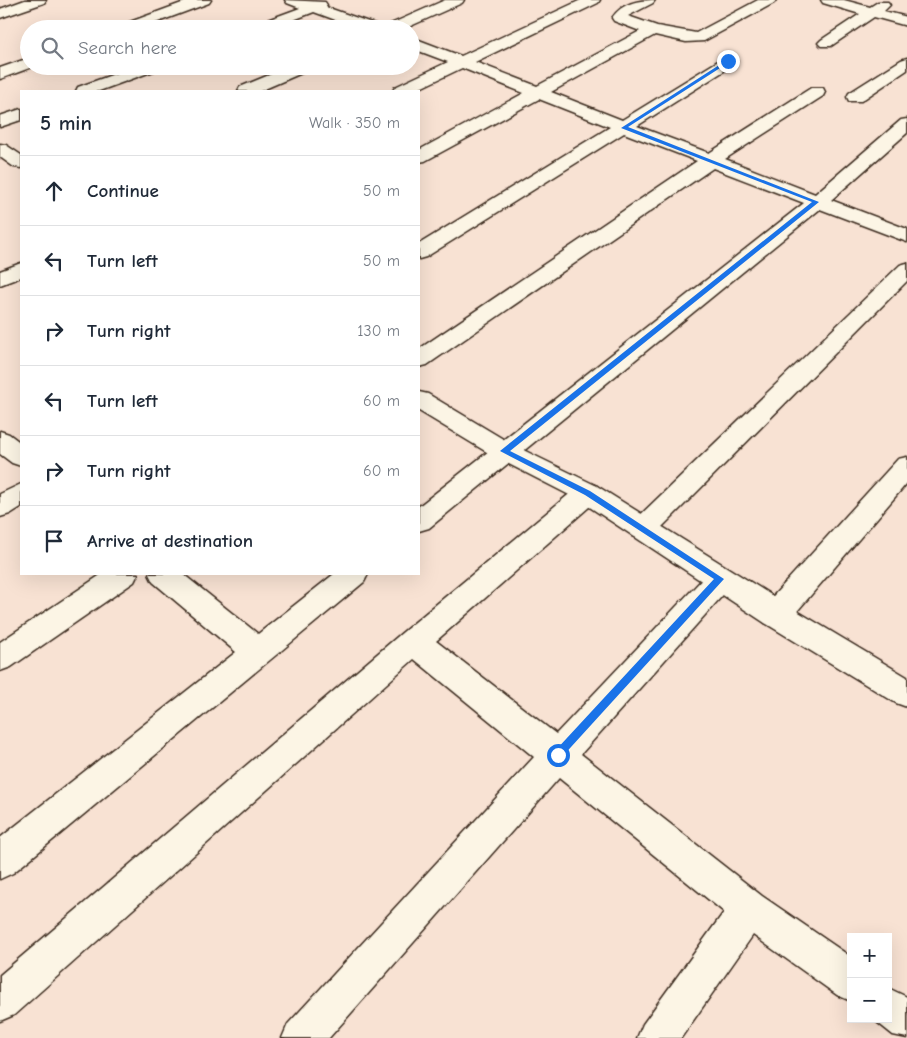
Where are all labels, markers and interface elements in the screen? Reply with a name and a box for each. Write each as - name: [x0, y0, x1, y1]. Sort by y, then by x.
- search box: [20, 20, 420, 75]
- icon: search: [38, 34, 66, 62]
- text: Search here: [78, 37, 177, 59]
- route end: [717, 50, 740, 73]
- text: 5 min: [40, 111, 92, 135]
- text: Walk · 350 m: [309, 114, 400, 132]
- icon: ahead: [40, 177, 68, 205]
- text: Continue: [87, 180, 159, 202]
- text: 50 m: [363, 182, 400, 200]
- icon: left: [40, 247, 68, 275]
- text: Turn left: [87, 250, 158, 272]
- text: 50 m: [363, 252, 400, 270]
- icon: right: [40, 317, 68, 345]
- text: Turn right: [87, 320, 171, 342]
- text: 130 m: [357, 322, 400, 340]
- icon: left: [40, 387, 68, 415]
- text: Turn left: [87, 390, 158, 412]
- text: 60 m: [363, 392, 400, 410]
- icon: right: [40, 457, 68, 485]
- text: Turn right: [87, 460, 171, 482]
- text: 60 m: [363, 462, 400, 480]
- icon: arrive: [40, 527, 68, 555]
- text: Arrive at destination: [87, 530, 253, 552]
- route start: [547, 744, 570, 767]
- map controls: [847, 933, 892, 1023]
- button: +: [847, 933, 892, 978]
- button: −: [847, 978, 892, 1023]

